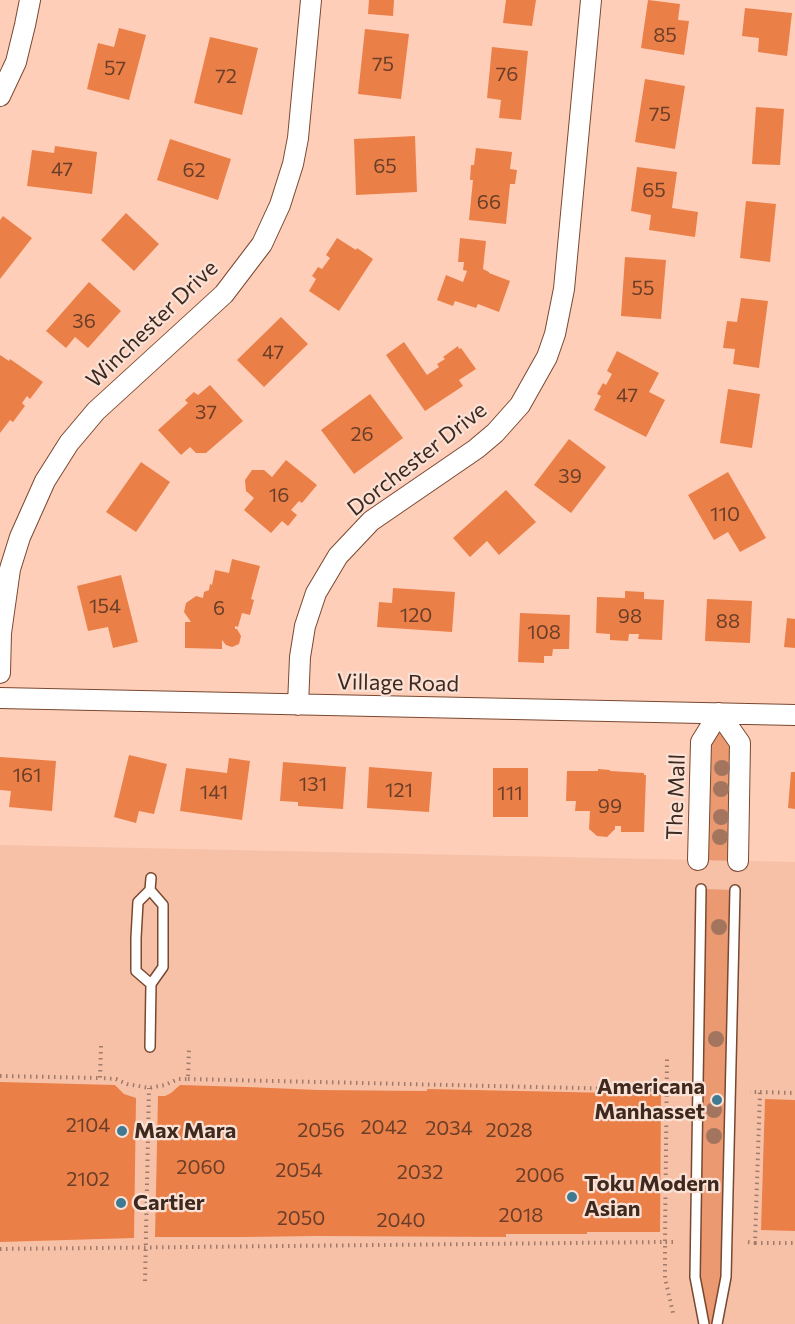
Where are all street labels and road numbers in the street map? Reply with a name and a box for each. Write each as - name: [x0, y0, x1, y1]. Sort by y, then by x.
- street label: Winchester Drive: [81, 255, 223, 393]
- street label: Dorchester Drive: [342, 396, 492, 522]
- street label: Village Road: [337, 669, 459, 697]
- street label: The Mall: [661, 754, 691, 840]

